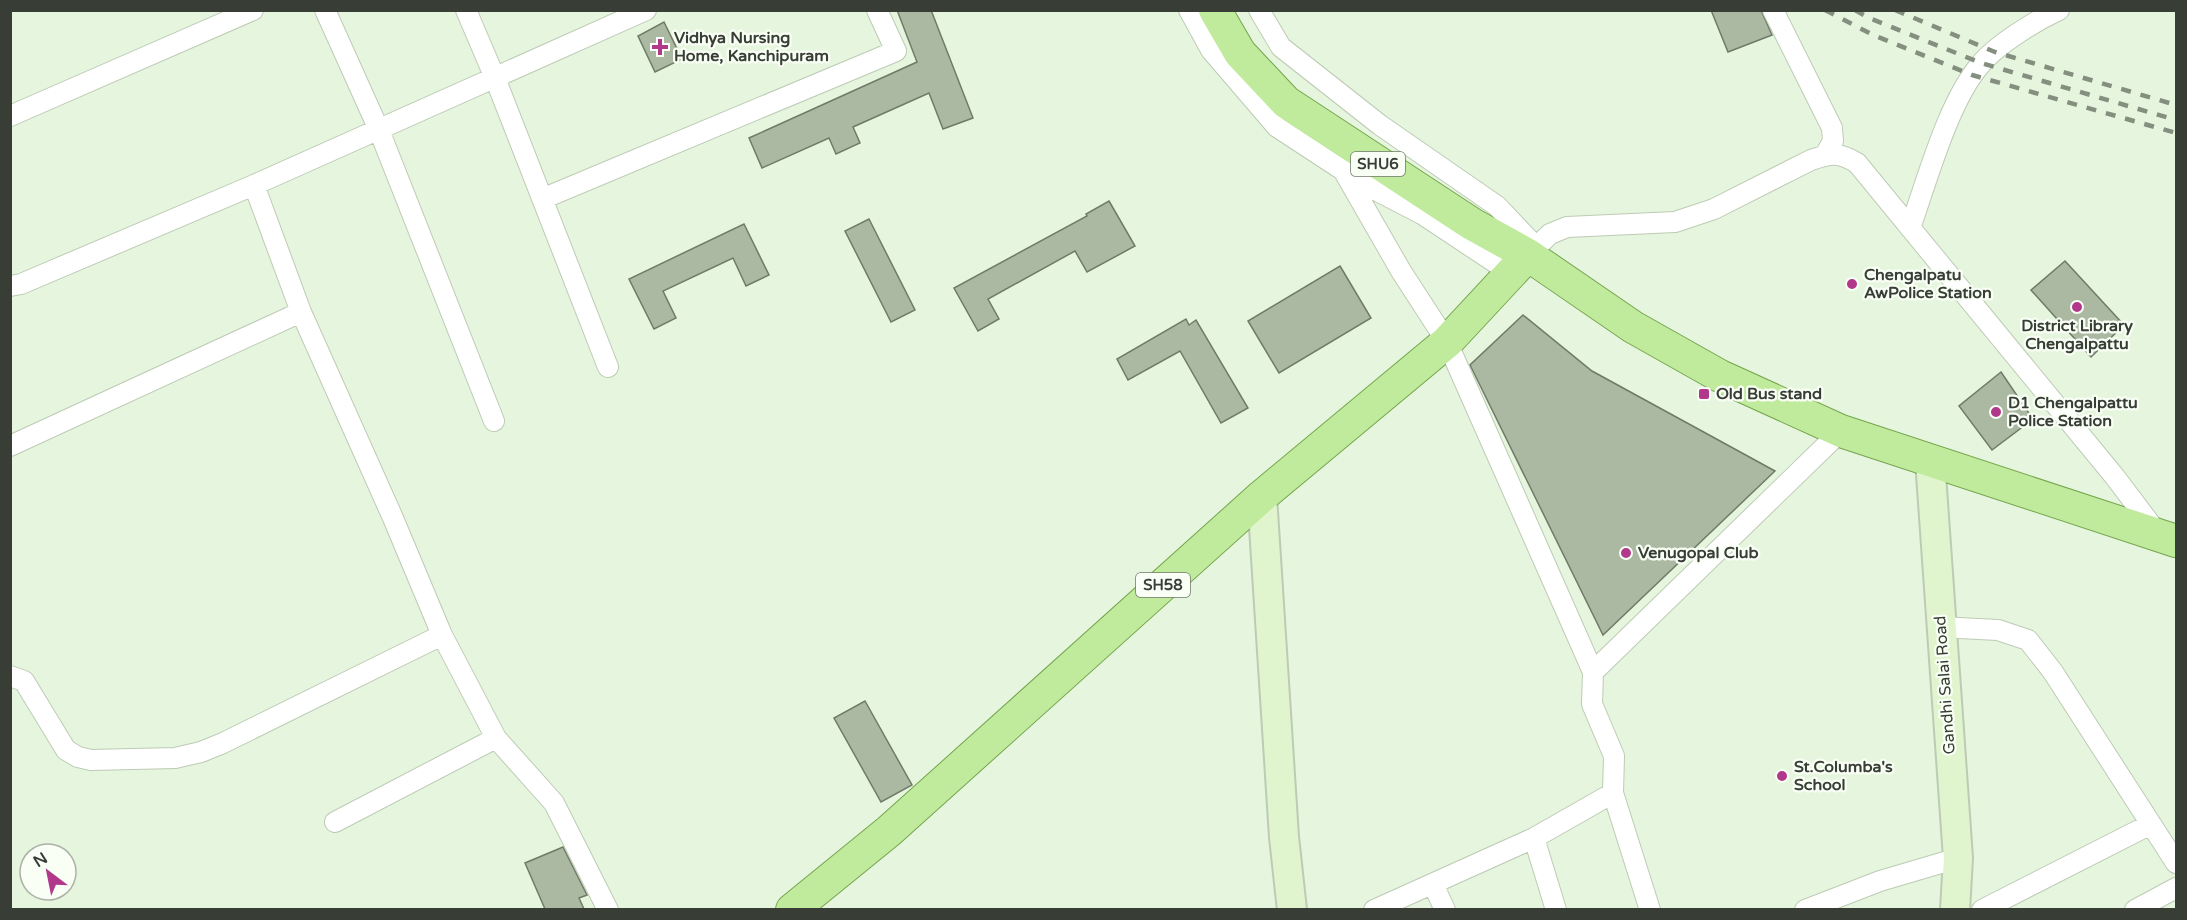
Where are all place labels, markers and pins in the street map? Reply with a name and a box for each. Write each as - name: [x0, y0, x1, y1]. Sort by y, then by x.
- place label: Vidhya Nursing Home, Kanchipuram: [674, 28, 829, 66]
- marker: Vidhya Nursing Home, Kanchipuram: [651, 38, 669, 56]
- place label: Chengalpatu AwPolice Station: [1864, 265, 1992, 303]
- marker: Chengalpatu AwPolice Station: [1845, 277, 1859, 291]
- marker: District Library Chengalpattu: [2070, 300, 2084, 314]
- place label: District Library Chengalpattu: [2021, 316, 2133, 354]
- place label: Old Bus stand: [1716, 384, 1822, 404]
- marker: Old Bus stand: [1697, 387, 1711, 401]
- place label: D1 Chengalpattu Police Station: [2008, 393, 2138, 431]
- marker: D1 Chengalpattu Police Station: [1989, 405, 2003, 419]
- place label: Venugopal Club: [1638, 543, 1759, 563]
- marker: Venugopal Club: [1619, 546, 1633, 560]
- place label: St.Columba's School: [1794, 757, 1893, 795]
- marker: St.Columba's School: [1775, 769, 1789, 783]

